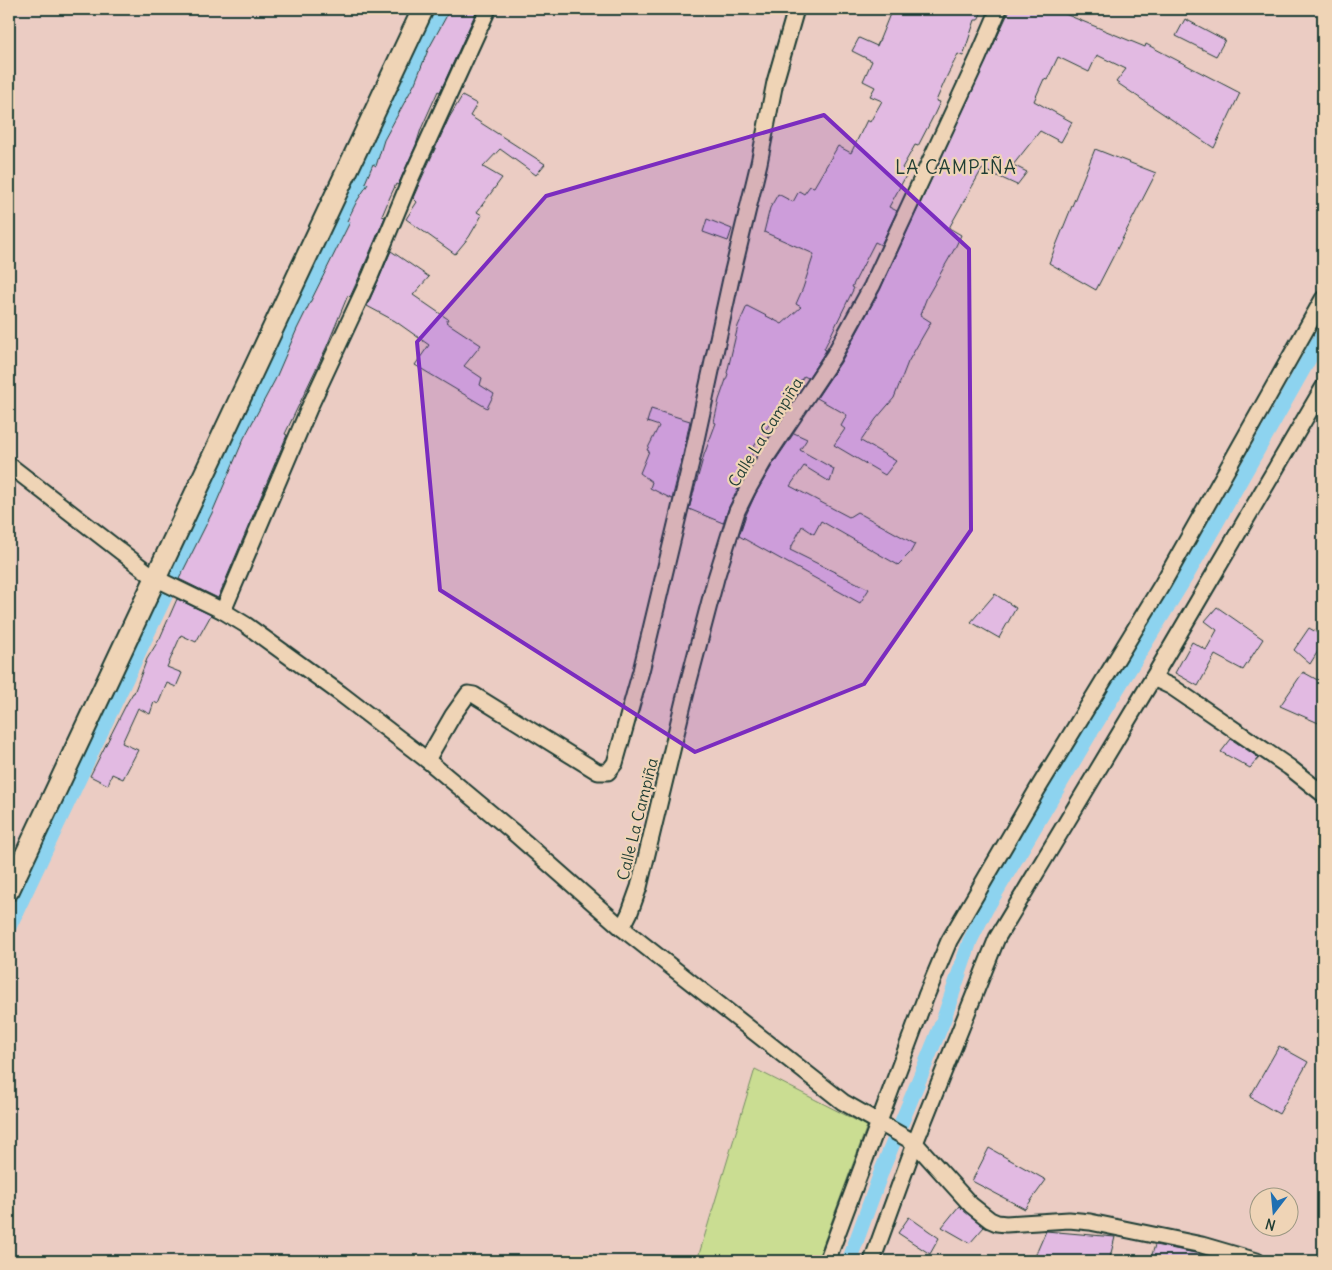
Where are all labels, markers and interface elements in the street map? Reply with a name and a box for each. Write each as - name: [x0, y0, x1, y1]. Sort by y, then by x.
- district label: LA CAMPIÑA: [895, 155, 1017, 179]
- street label: Calle La Campiña: [723, 374, 807, 490]
- street label: Calle La Campiña: [612, 756, 662, 882]
- north arrow: [1250, 1188, 1300, 1238]
- text: N: [1263, 1215, 1278, 1234]

